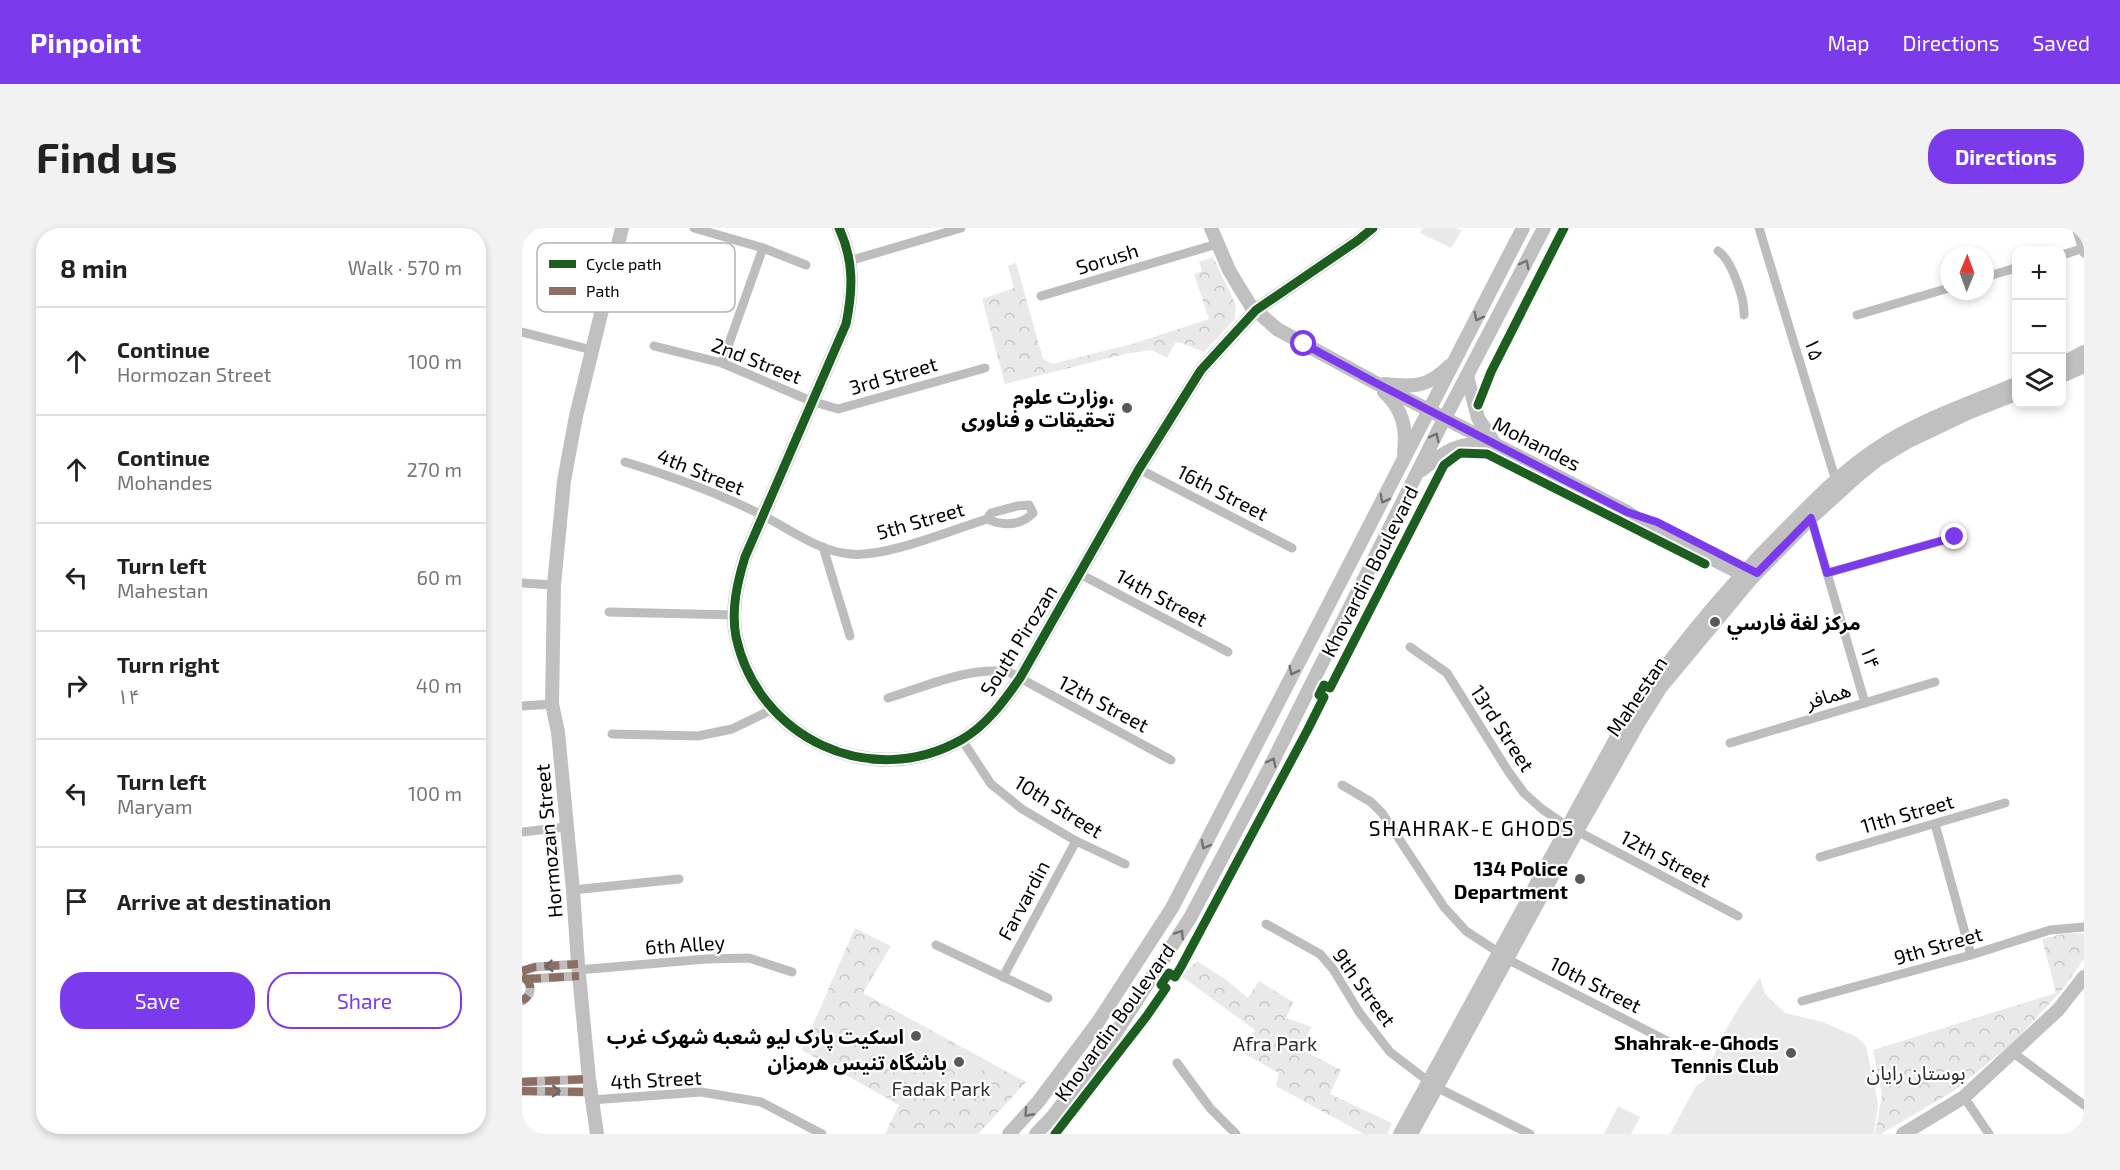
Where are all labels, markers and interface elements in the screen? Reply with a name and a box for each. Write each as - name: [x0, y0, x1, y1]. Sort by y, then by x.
- text: Pinpoint: [30, 25, 141, 59]
- text: Map: [1827, 30, 1870, 55]
- text: Directions: [1903, 30, 1999, 55]
- text: Saved: [2032, 30, 2090, 55]
- button: Directions: [1928, 129, 2084, 184]
- text: Find us: [36, 131, 178, 181]
- street label: Sorush: [1073, 237, 1141, 279]
- legend: [537, 243, 735, 312]
- north arrow: [1940, 246, 1994, 300]
- map controls: [2012, 246, 2066, 408]
- button: +: [2012, 246, 2066, 300]
- text: 8 min: [60, 252, 128, 283]
- text: Cycle path: [586, 254, 662, 273]
- text: Walk · 570 m: [348, 255, 462, 279]
- one-way arrow: [1518, 260, 1529, 271]
- text: Path: [586, 281, 620, 300]
- button: −: [2012, 300, 2066, 354]
- one-way arrow: [1473, 311, 1485, 322]
- route start: [1290, 330, 1316, 356]
- street label: 2nd Street: [709, 332, 806, 388]
- street label: ۱۵: [1800, 335, 1830, 363]
- text: Continue: [117, 336, 210, 362]
- icon: ahead: [60, 345, 93, 378]
- text: 100 m: [408, 349, 462, 373]
- street label: 3rd Street: [846, 351, 940, 399]
- button: layers: [2012, 354, 2066, 408]
- text: Hormozan Street: [117, 362, 271, 386]
- place label: وزارت علوم، تحقیقات و فناوری: [961, 384, 1115, 432]
- marker: وزارت علوم، تحقیقات و فناوری: [1120, 401, 1134, 415]
- street label: Mohandes: [1489, 411, 1585, 475]
- one-way arrow: [1428, 433, 1440, 444]
- street label: 4th Street: [654, 443, 748, 499]
- text: Continue: [117, 444, 210, 470]
- icon: ahead: [60, 453, 93, 486]
- text: 270 m: [406, 457, 462, 481]
- street label: 16th Street: [1174, 459, 1273, 525]
- text: Mohandes: [117, 470, 212, 494]
- street label: Khovardin Boulevard: [1315, 481, 1423, 661]
- one-way arrow: [1380, 493, 1391, 503]
- street label: 5th Street: [873, 496, 967, 544]
- route end: [1941, 523, 1967, 549]
- text: Turn left: [117, 552, 206, 578]
- icon: left: [60, 561, 93, 594]
- street label: 14th Street: [1112, 563, 1212, 631]
- text: 60 m: [417, 565, 462, 589]
- text: Mahestan: [117, 578, 208, 602]
- street label: South Pirozan: [974, 580, 1062, 700]
- place label: مركز لغة فارسي: [1727, 610, 1861, 640]
- marker: مركز لغة فارسي: [1708, 615, 1722, 629]
- street label: ۱۴: [1856, 643, 1886, 671]
- text: Turn right: [117, 651, 219, 677]
- street label: Mahestan: [1601, 651, 1671, 741]
- one-way arrow: [1288, 665, 1300, 676]
- icon: right: [60, 669, 93, 702]
- street label: 12th Street: [1055, 669, 1153, 737]
- text: 40 m: [416, 673, 462, 697]
- street label: همافر: [1802, 677, 1854, 714]
- street label: 13rd Street: [1466, 680, 1540, 776]
- text: ۱۴: [117, 684, 140, 708]
- one-way arrow: [1265, 757, 1277, 768]
- street label: Hormozan Street: [529, 763, 567, 919]
- text: Turn left: [117, 768, 206, 794]
- street label: 10th Street: [1011, 770, 1108, 843]
- icon: left: [60, 777, 93, 810]
- text: 100 m: [408, 781, 462, 805]
- street label: 11th Street: [1858, 788, 1956, 838]
- text: Maryam: [117, 794, 193, 818]
- district label: SHAHRAK-E GHODS: [1369, 815, 1575, 840]
- street label: 12th Street: [1617, 824, 1715, 892]
- one-way arrow: [1201, 839, 1212, 850]
- street label: Farvardin: [992, 856, 1054, 944]
- place label: 134 Police Department: [1454, 856, 1568, 903]
- marker: 134 Police Department: [1573, 872, 1587, 886]
- icon: arrive: [60, 885, 93, 918]
- text: Arrive at destination: [117, 888, 331, 914]
- street label: 9th Street: [1891, 921, 1985, 969]
- street label: 6th Alley: [644, 929, 726, 959]
- one-way arrow: [1173, 929, 1184, 940]
- street label: Khovardin Boulevard: [1049, 938, 1179, 1106]
- street label: 9th Street: [1329, 943, 1402, 1031]
- street label: 10th Street: [1546, 951, 1646, 1017]
- one-way arrow: [545, 959, 554, 972]
- button: Save: [60, 972, 255, 1029]
- button: Share: [267, 972, 462, 1029]
- place label: اسکیت پارک لیو شعبه شهرک غرب: [607, 1024, 904, 1051]
- marker: اسکیت پارک لیو شعبه شهرک غرب: [909, 1029, 923, 1043]
- place label: Shahrak-e-Ghods Tennis Club: [1614, 1030, 1779, 1077]
- park label: Afra Park: [1233, 1031, 1317, 1055]
- marker: Shahrak-e-Ghods Tennis Club: [1784, 1046, 1798, 1060]
- place label: باشگاه تنیس هرمزان: [767, 1050, 947, 1075]
- marker: باشگاه تنیس هرمزان: [952, 1055, 966, 1069]
- park label: بوستان رایان: [1866, 1060, 1966, 1085]
- street label: 4th Street: [610, 1065, 703, 1093]
- park label: Fadak Park: [891, 1076, 991, 1100]
- one-way arrow: [551, 1085, 560, 1097]
- one-way arrow: [1024, 1106, 1035, 1116]

